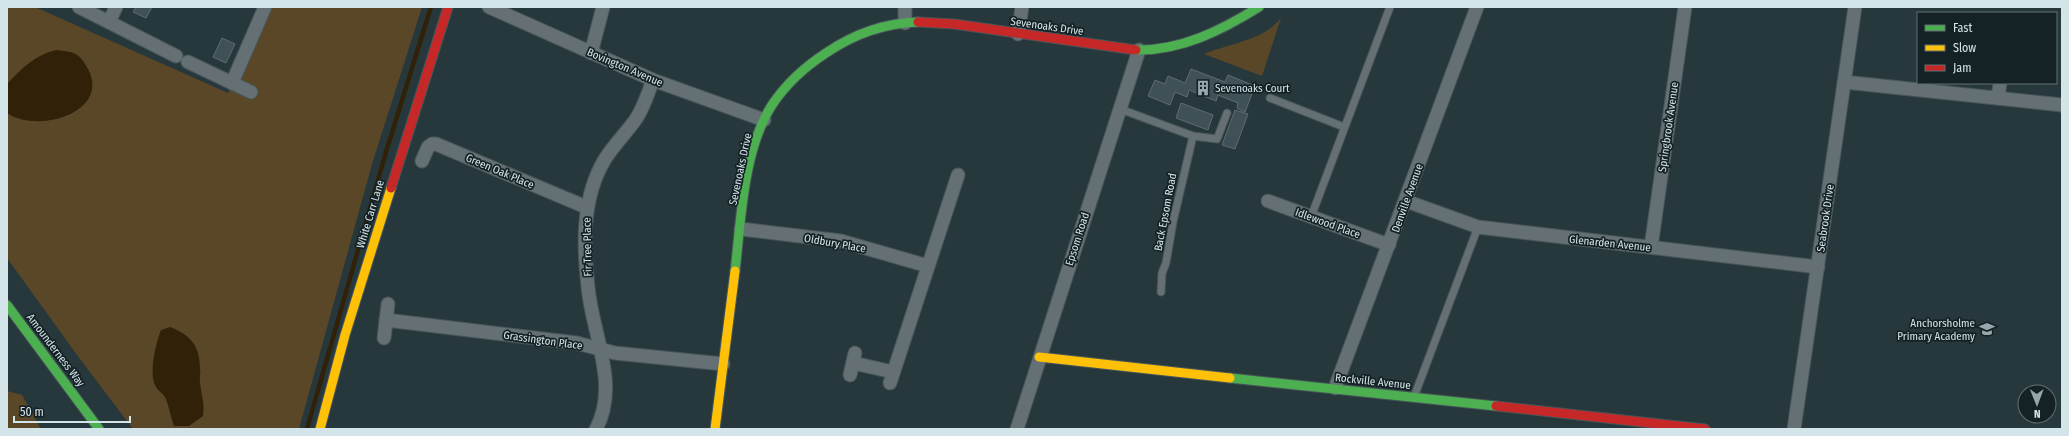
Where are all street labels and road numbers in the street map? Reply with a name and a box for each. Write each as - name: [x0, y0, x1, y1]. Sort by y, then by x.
- street label: Sevenoaks Drive: [1010, 15, 1084, 38]
- street label: Bovington Avenue: [585, 46, 665, 89]
- street label: Springbrook Avenue: [1656, 81, 1681, 173]
- street label: Sevenoaks Drive: [726, 132, 755, 206]
- street label: Green Oak Place: [464, 151, 536, 192]
- street label: Denville Avenue: [1389, 162, 1426, 234]
- street label: Back Epsom Road: [1152, 172, 1179, 252]
- street label: White Carr Lane: [354, 178, 387, 250]
- street label: Seabrook Drive: [1814, 183, 1837, 253]
- street label: Idlewood Place: [1294, 206, 1362, 241]
- street label: Epsom Road: [1063, 211, 1092, 267]
- street label: Fir Tree Place: [580, 217, 595, 277]
- street label: Oldbury Place: [803, 232, 867, 255]
- street label: Glenarden Avenue: [1568, 233, 1651, 254]
- street label: Amounderness Way: [24, 311, 87, 389]
- street label: Grassington Place: [503, 329, 583, 352]
- street label: Rockville Avenue: [1334, 371, 1411, 392]

